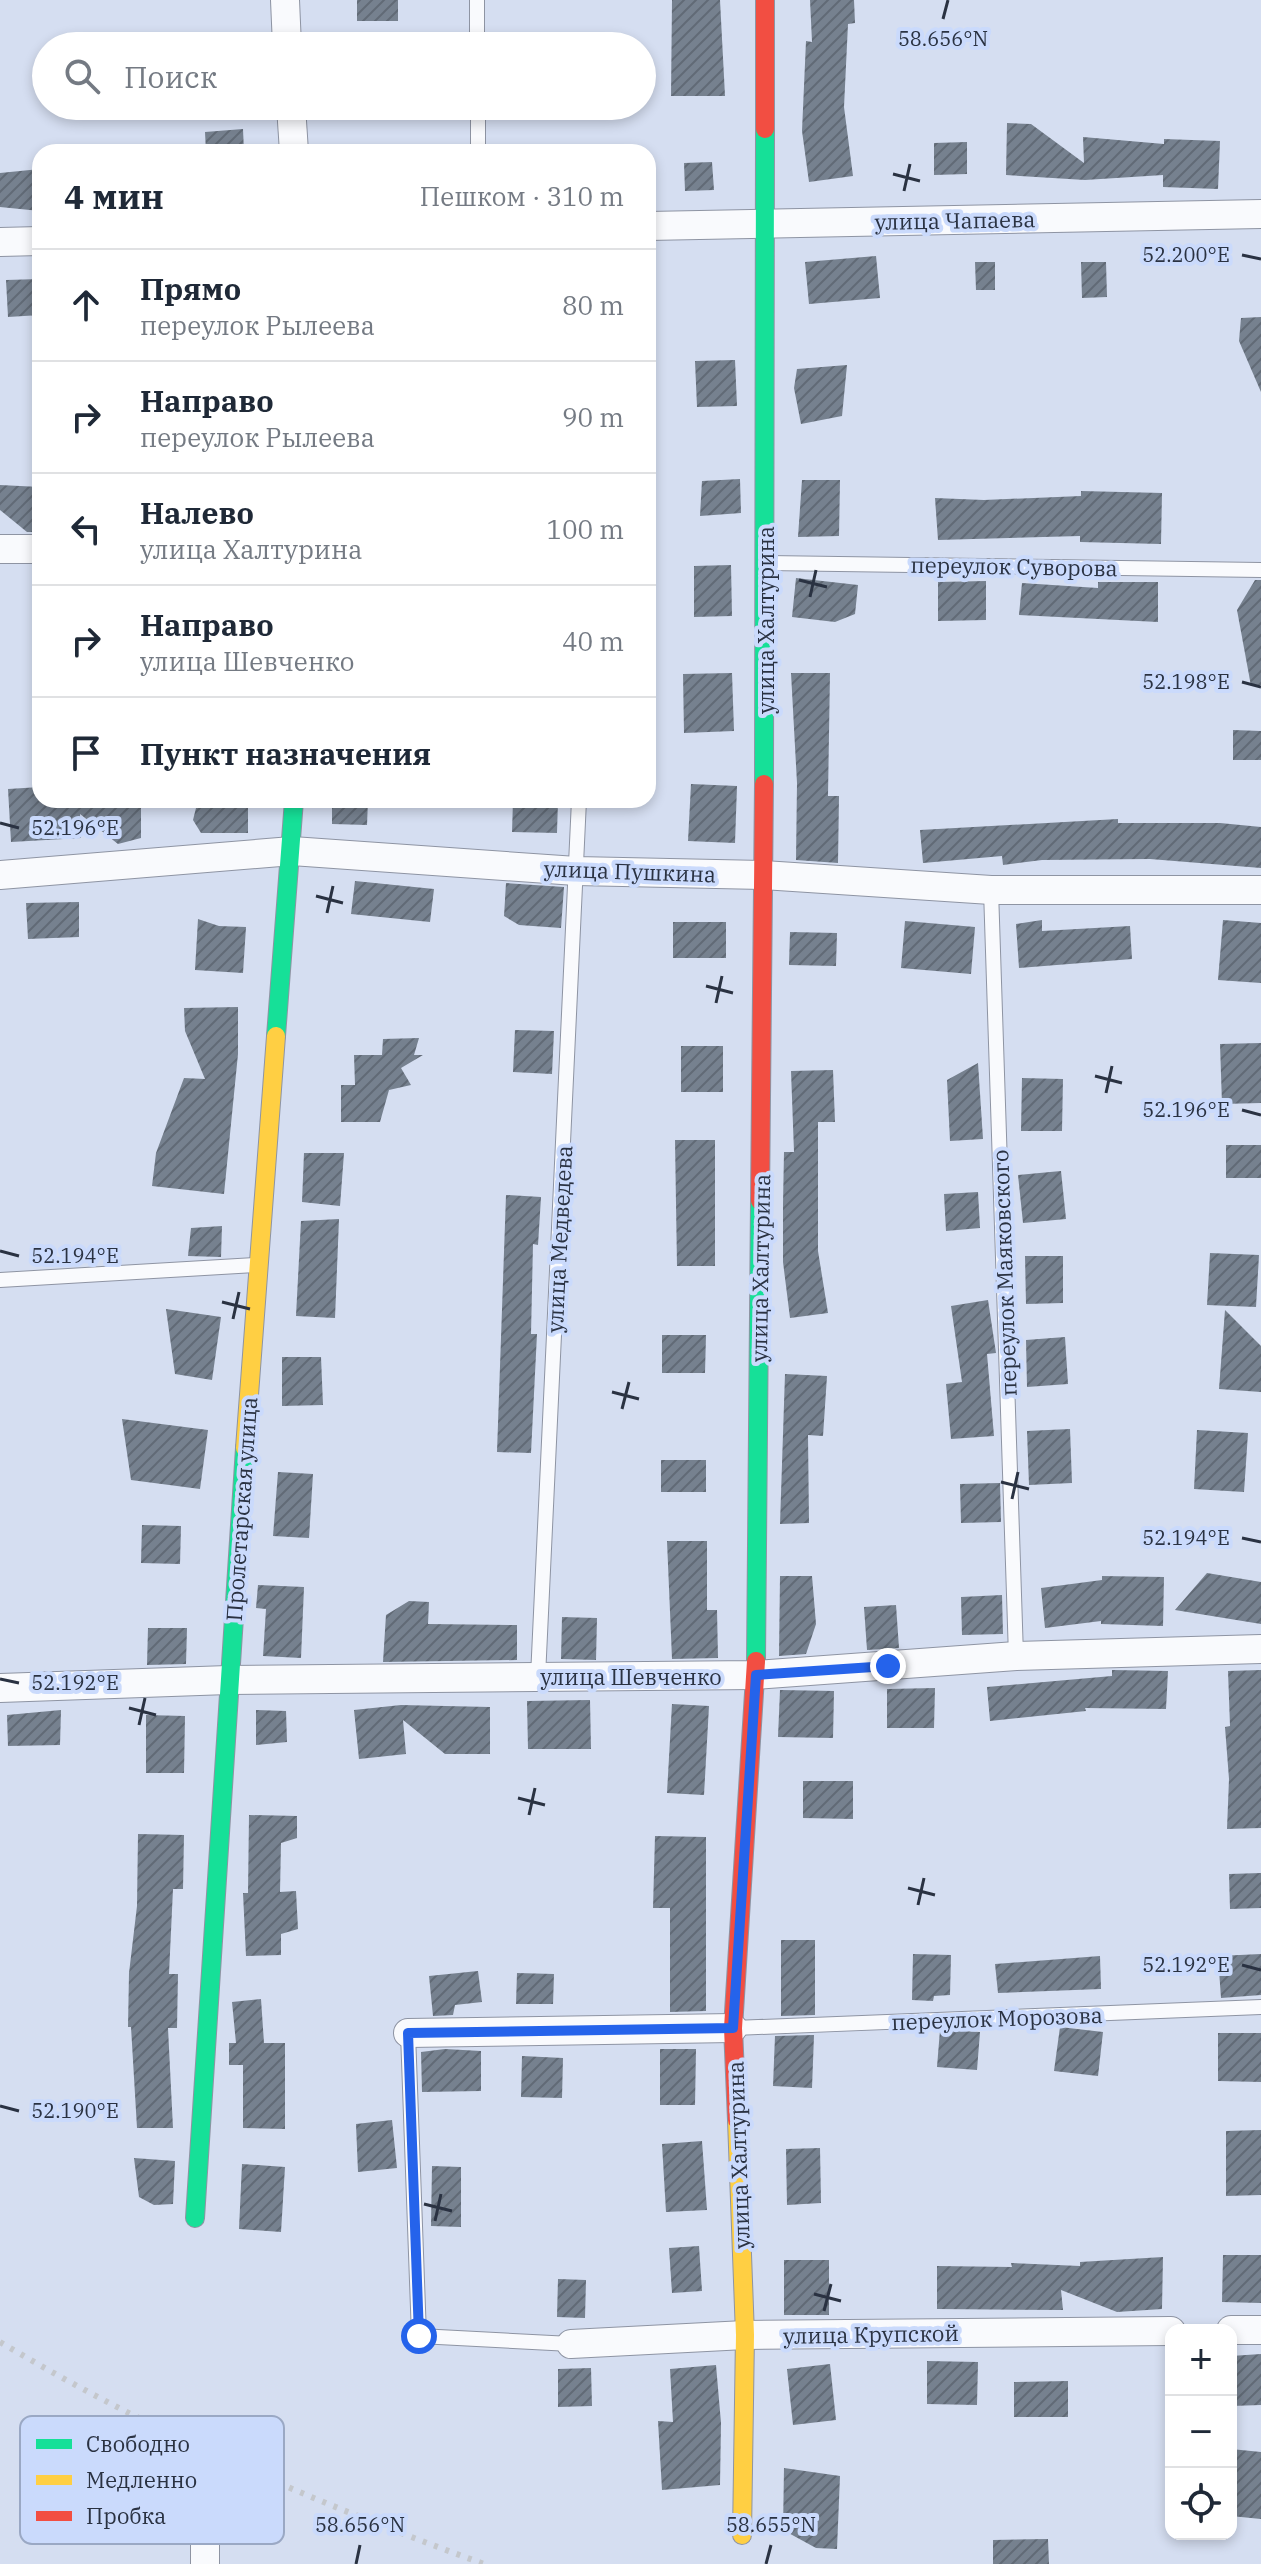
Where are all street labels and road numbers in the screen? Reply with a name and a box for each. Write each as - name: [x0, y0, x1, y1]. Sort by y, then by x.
- street label: улица Чапаева: [874, 204, 1036, 236]
- street label: улица Халтурина: [751, 526, 780, 714]
- street label: переулок Суворова: [910, 550, 1118, 582]
- street label: улица Пушкина: [543, 854, 717, 888]
- street label: улица Медведева: [540, 1144, 578, 1334]
- street label: переулок Маяковского: [985, 1149, 1023, 1397]
- street label: улица Халтурина: [744, 1174, 776, 1362]
- street label: Пролетарская улица: [219, 1396, 263, 1622]
- street label: улица Шевченко: [540, 1662, 722, 1691]
- street label: переулок Морозова: [891, 2000, 1103, 2036]
- street label: улица Халтурина: [720, 2060, 756, 2250]
- street label: улица Крупской: [783, 2318, 959, 2350]

